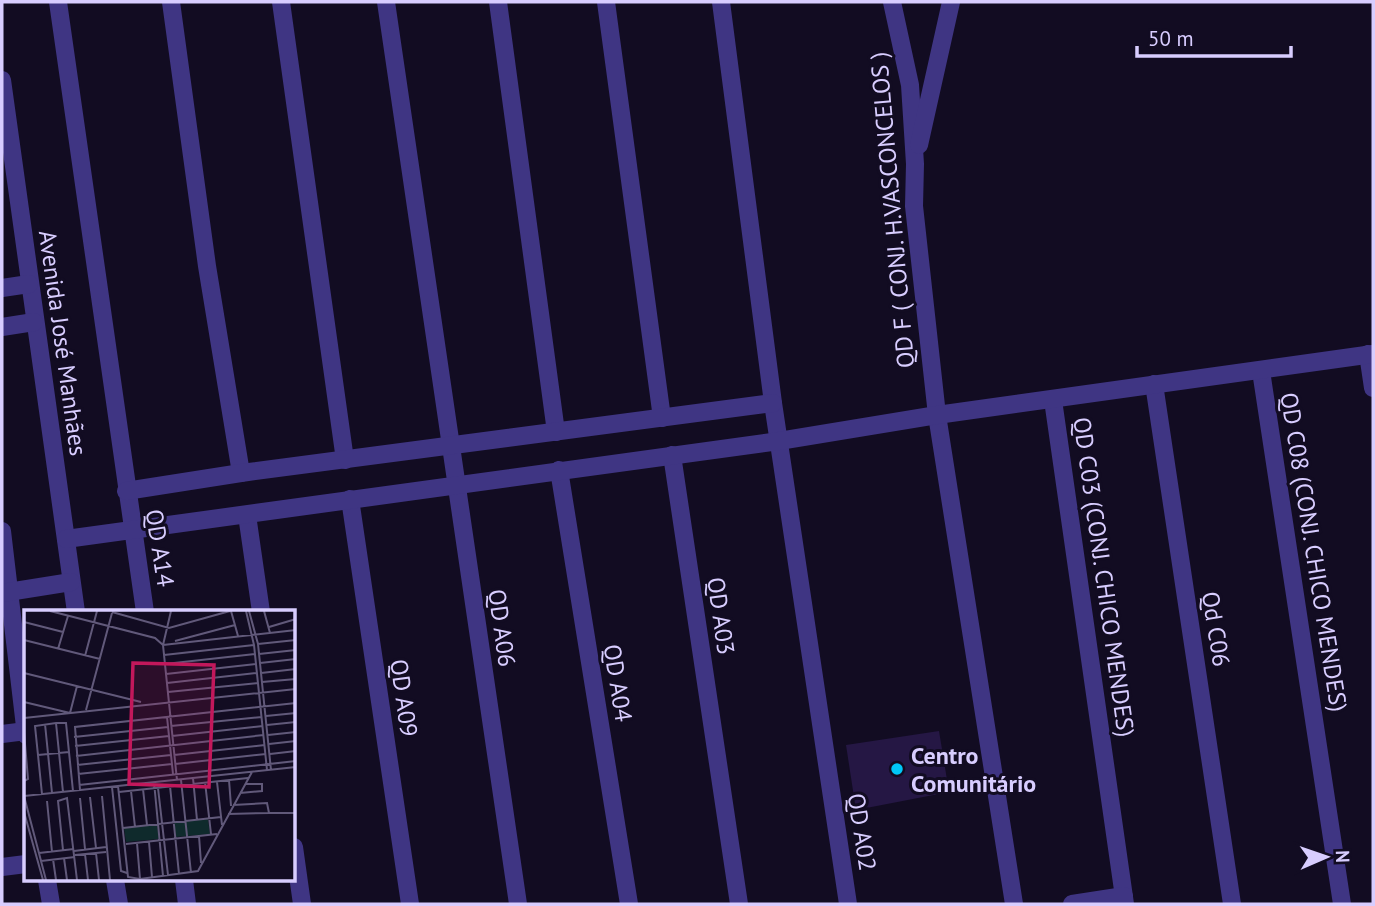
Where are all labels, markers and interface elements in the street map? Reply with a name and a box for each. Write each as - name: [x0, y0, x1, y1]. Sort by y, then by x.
- scale bar: [1137, 14, 1291, 58]
- text: 50 m: [1148, 25, 1194, 52]
- street label: QD F ( CONJ. H.VASCONCELOS ): [863, 51, 921, 369]
- street label: Avenida José Manhães: [32, 228, 94, 458]
- street label: QD C08 (CONJ. CHICO MENDES): [1273, 390, 1355, 714]
- street label: QD C03 (CONJ. CHICO MENDES): [1066, 415, 1142, 739]
- street label: QD A14: [139, 507, 181, 589]
- street label: QD A03: [700, 575, 742, 657]
- street label: QD A06: [481, 587, 523, 669]
- street label: Qd C06: [1195, 589, 1237, 669]
- inset map: [24, 610, 296, 881]
- street label: QD A04: [597, 642, 639, 724]
- street label: QD A09: [383, 657, 425, 739]
- place label: Centro Comunitário: [911, 740, 1036, 799]
- marker: Centro Comunitário: [889, 761, 905, 777]
- street label: QD A02: [841, 791, 883, 873]
- north arrow: [1291, 822, 1361, 892]
- text: N: [1331, 850, 1355, 863]

